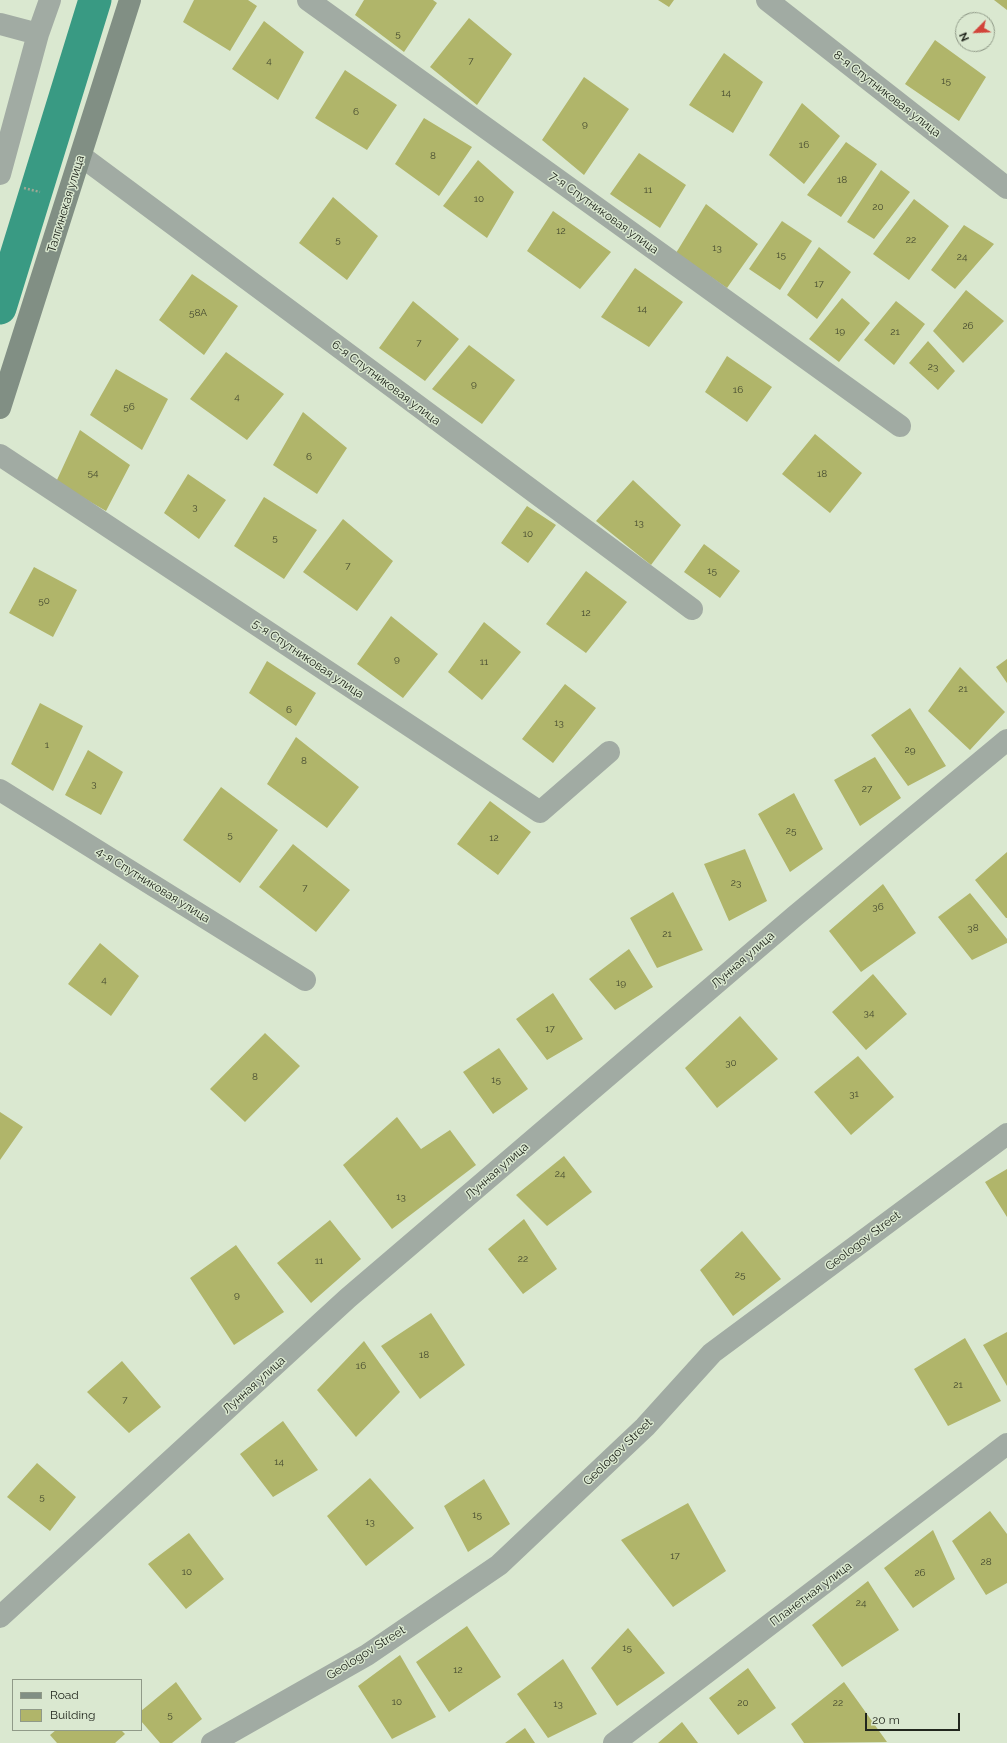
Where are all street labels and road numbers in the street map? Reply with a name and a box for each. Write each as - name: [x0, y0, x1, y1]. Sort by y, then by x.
- street label: 8-я Спутниковая улица: [831, 48, 943, 140]
- street label: Талгинская улица: [44, 154, 88, 254]
- street label: 7-я Спутниковая улица: [547, 169, 661, 257]
- street label: 6-я Спутниковая улица: [329, 337, 443, 429]
- street label: 5-я Спутниковая улица: [249, 616, 367, 702]
- street label: 4-я Спутниковая улица: [93, 844, 213, 926]
- street label: Лунная улица: [708, 929, 778, 991]
- street label: Лунная улица: [462, 1140, 532, 1202]
- street label: Geologov Street: [823, 1208, 903, 1274]
- street label: Лунная улица: [220, 1353, 288, 1417]
- street label: Geologov Street: [581, 1415, 655, 1489]
- street label: Планетная улица: [767, 1559, 855, 1629]
- street label: Geologov Street: [324, 1623, 408, 1683]

